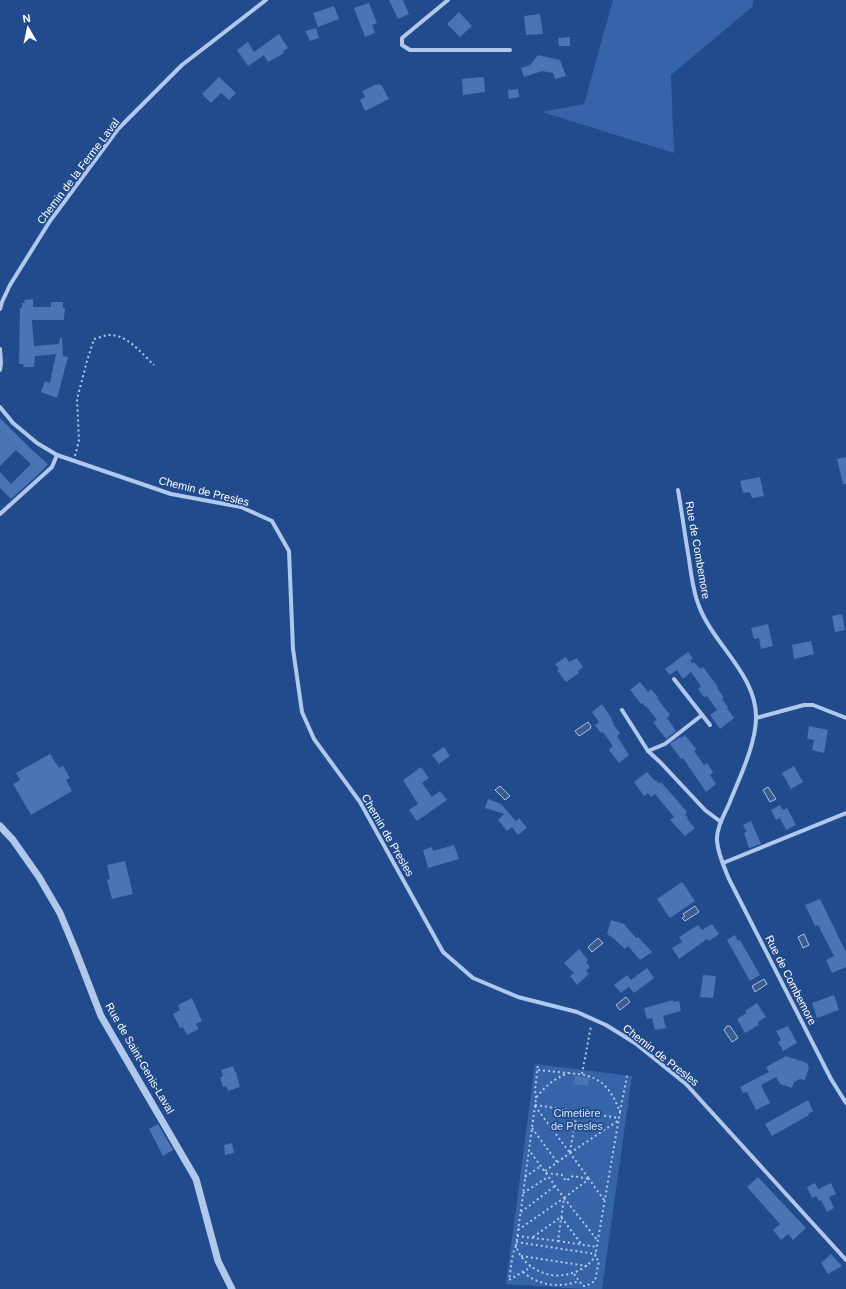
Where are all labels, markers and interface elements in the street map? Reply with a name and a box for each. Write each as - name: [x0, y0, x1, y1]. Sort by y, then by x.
- north arrow: [8, 8, 48, 48]
- text: N: [22, 12, 31, 25]
- street label: Chemin de la Ferme Laval: [34, 116, 122, 226]
- street label: Chemin de Presles: [157, 474, 251, 508]
- street label: Rue de Combemore: [683, 500, 713, 600]
- street label: Chemin de Presles: [360, 792, 417, 879]
- street label: Rue de Combemore: [763, 933, 819, 1027]
- street label: Rue de Saint-Genis-Laval: [103, 1000, 177, 1116]
- street label: Chemin de Presles: [621, 1022, 702, 1089]
- park label: Cimetière de Presles: [551, 1107, 603, 1132]

